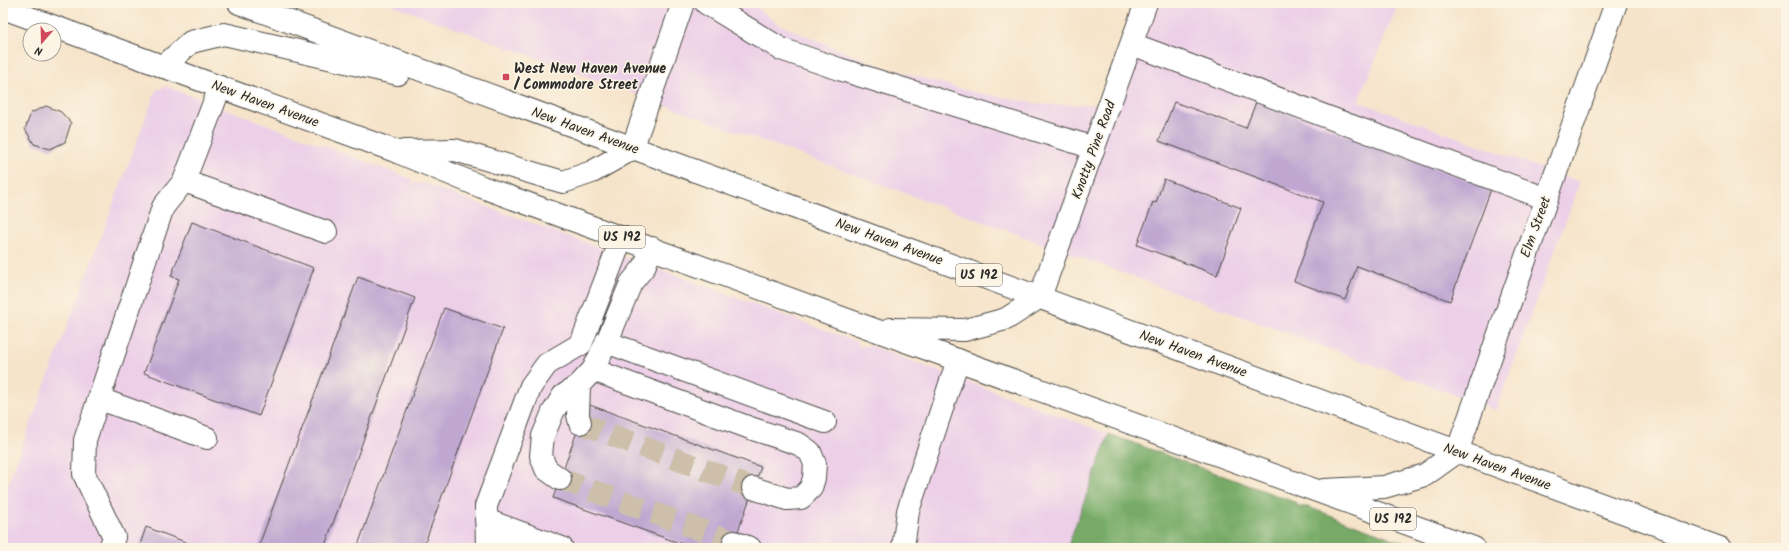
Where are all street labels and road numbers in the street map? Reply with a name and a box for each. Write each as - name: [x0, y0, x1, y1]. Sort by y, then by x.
- street label: New Haven Avenue: [208, 74, 323, 134]
- street label: Knotty Pine Road: [1066, 97, 1122, 202]
- street label: New Haven Avenue: [528, 101, 643, 161]
- street label: Elm Street: [1515, 193, 1557, 261]
- street label: New Haven Avenue: [832, 212, 947, 272]
- road number: US 192: [599, 226, 645, 248]
- road number: US 192: [956, 264, 1002, 286]
- street label: New Haven Avenue: [1136, 324, 1251, 384]
- street label: New Haven Avenue: [1440, 437, 1555, 497]
- road number: US 192: [1370, 508, 1416, 530]

